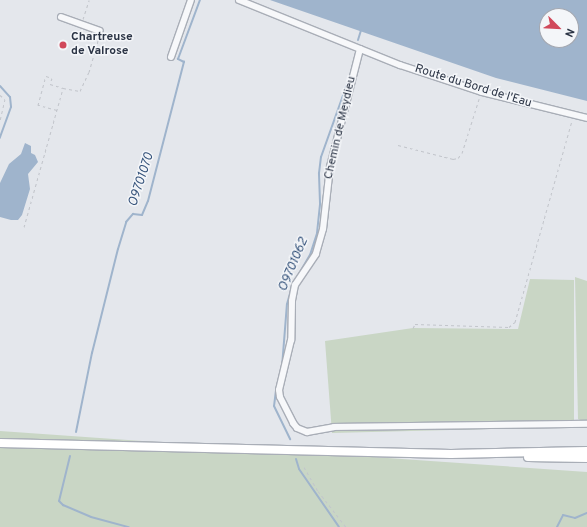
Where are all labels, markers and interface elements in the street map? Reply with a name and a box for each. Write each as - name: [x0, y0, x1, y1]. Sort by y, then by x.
- north arrow: [539, 8, 579, 48]
- text: N: [561, 26, 577, 39]
- place label: Chartreuse de Valrose: [71, 31, 133, 59]
- marker: Chartreuse de Valrose: [58, 40, 68, 50]
- street label: Route du Bord de l'Eau: [413, 62, 533, 112]
- street label: Chemin de Meydieu: [322, 75, 360, 181]
- water label: O9701070: [126, 151, 158, 209]
- water label: O9701062: [276, 236, 312, 294]

